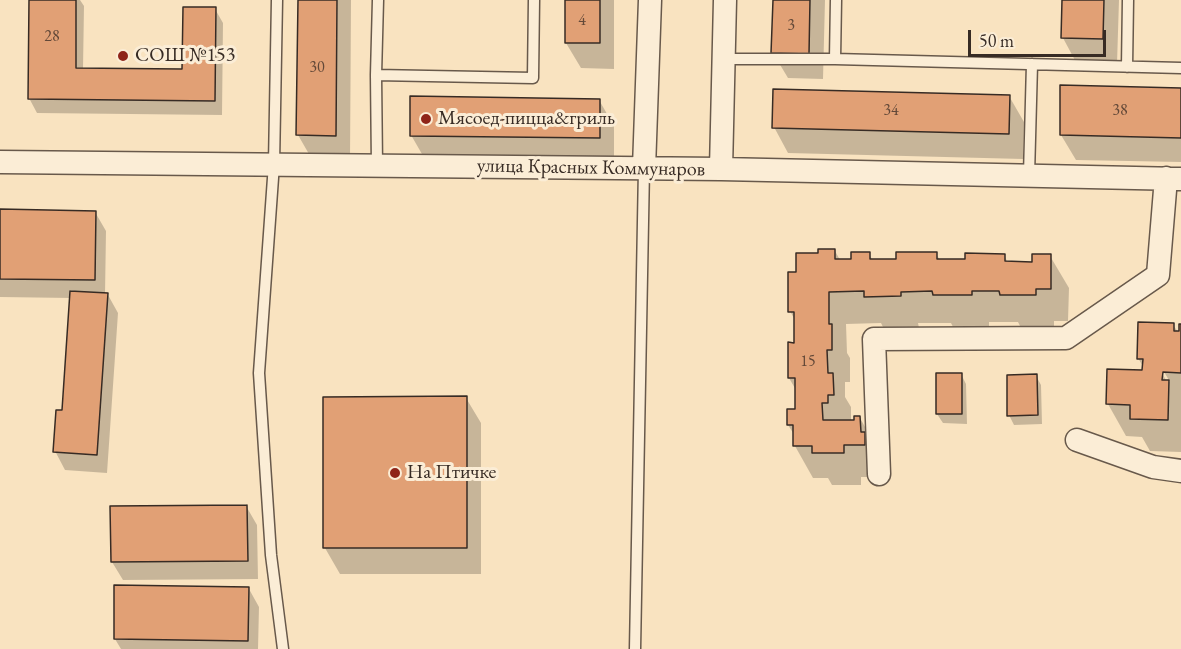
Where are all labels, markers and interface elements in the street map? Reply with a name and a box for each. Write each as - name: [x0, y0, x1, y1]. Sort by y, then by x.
- house number: 4: [578, 11, 586, 31]
- house number: 3: [787, 16, 795, 36]
- scale bar: [971, 18, 1109, 56]
- house number: 28: [44, 27, 60, 47]
- text: 50 m: [979, 29, 1014, 52]
- place label: СОШ №153: [135, 44, 235, 68]
- marker: СОШ №153: [116, 49, 130, 63]
- house number: 30: [309, 58, 325, 78]
- house number: 34: [883, 101, 899, 121]
- house number: 38: [1112, 101, 1128, 121]
- place label: Мясоед-пицца&гриль: [438, 107, 615, 131]
- marker: Мясоед-пицца&гриль: [419, 112, 433, 126]
- street label: улица Красных Коммунаров: [477, 154, 705, 182]
- house number: 15: [800, 352, 816, 372]
- place label: На Птичке: [407, 461, 496, 485]
- marker: На Птичке: [388, 466, 402, 480]

